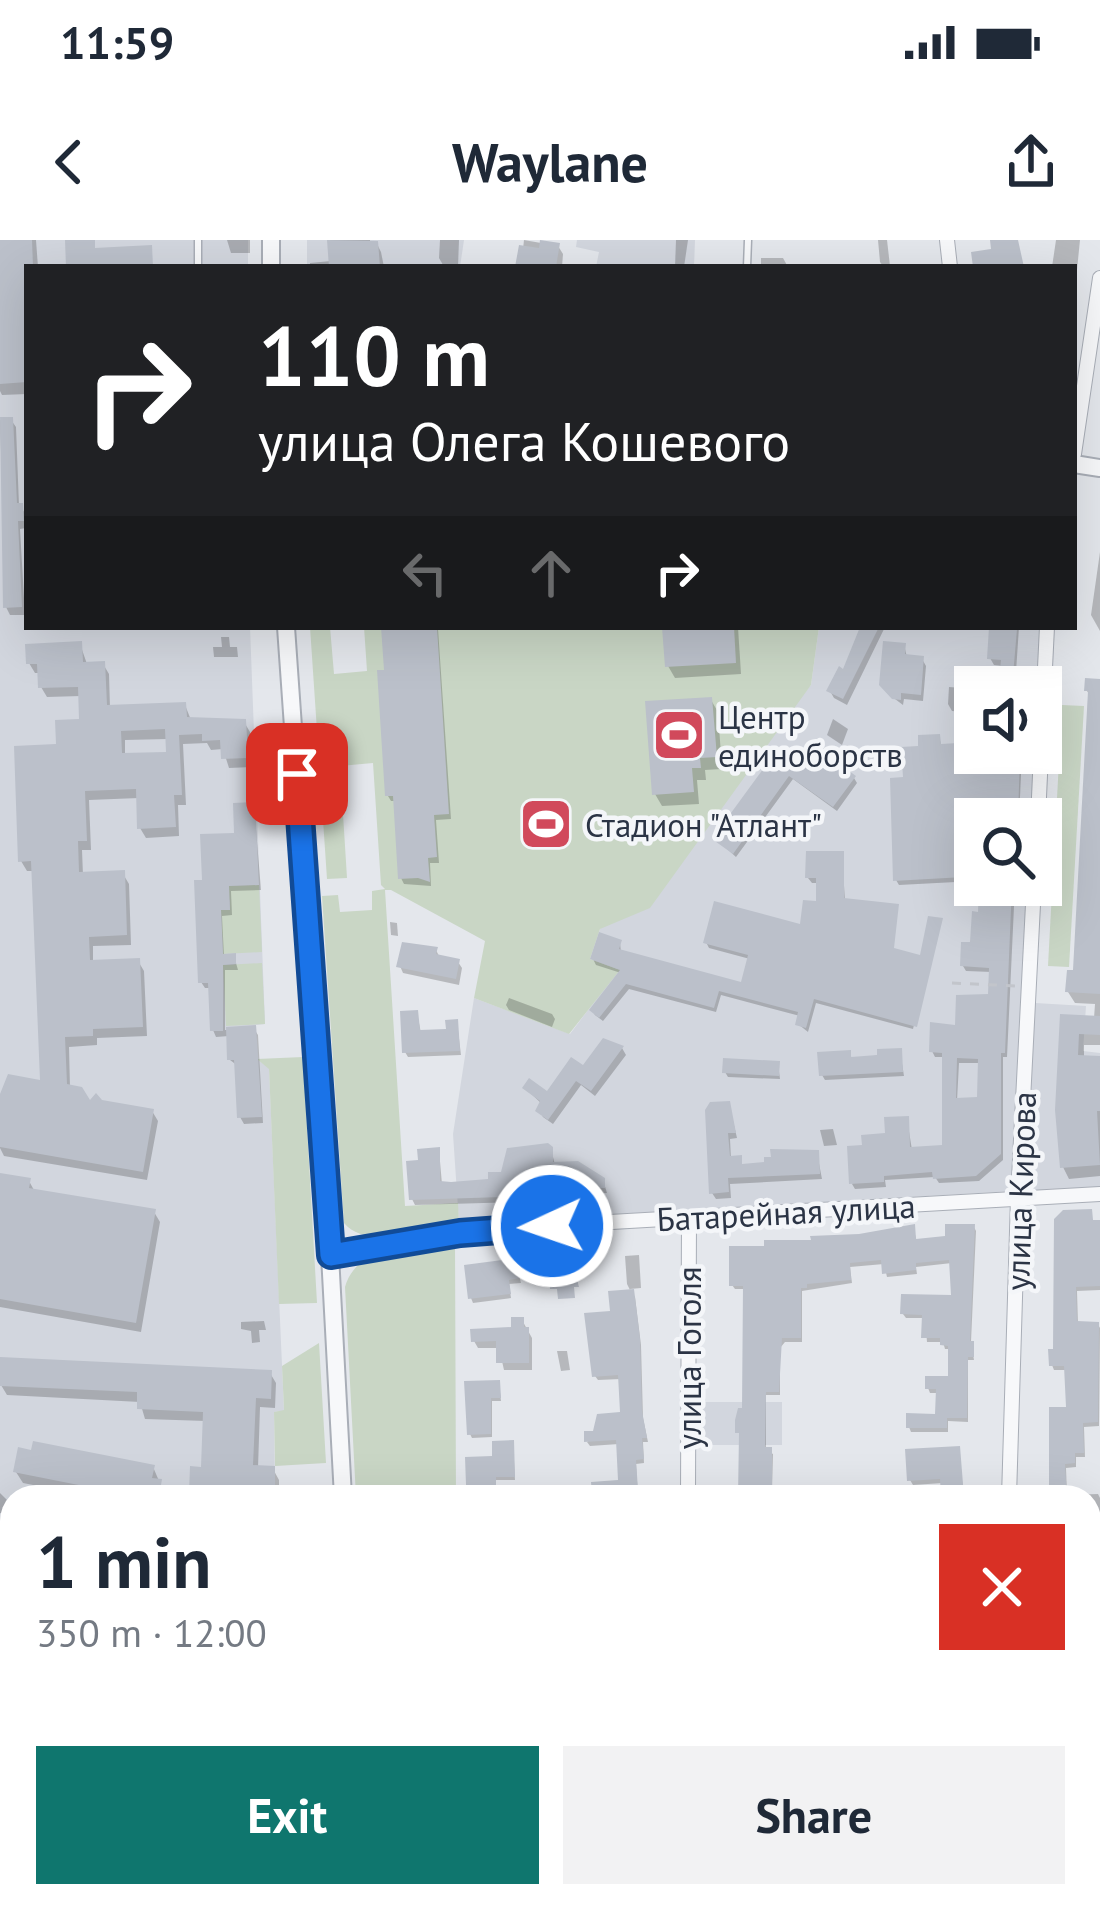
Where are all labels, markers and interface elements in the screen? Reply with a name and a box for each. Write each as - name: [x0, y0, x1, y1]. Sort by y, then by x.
- text: 11:59: [60, 13, 174, 71]
- text: Waylane: [452, 127, 648, 197]
- icon: back: [36, 129, 102, 195]
- icon: share: [998, 129, 1064, 195]
- text: 110 m: [258, 300, 490, 409]
- icon: right: [60, 312, 216, 468]
- text: улица Олега Кошевого: [258, 406, 790, 476]
- icon: left: [392, 540, 458, 606]
- icon: ahead: [518, 540, 584, 606]
- icon: right: [644, 540, 710, 606]
- map controls: [954, 666, 1062, 906]
- button: sound: [954, 666, 1062, 774]
- place label: Центр единоборств: [718, 695, 903, 776]
- sports icon: Центр единоборств: [651, 707, 707, 763]
- pin: [246, 723, 348, 825]
- icon: arrive: [264, 741, 330, 807]
- sports icon: Стадион "Атлант": [518, 796, 574, 852]
- button: search: [954, 798, 1062, 906]
- place label: Стадион "Атлант": [585, 803, 822, 846]
- street label: улица Кирова: [995, 1091, 1045, 1291]
- position arrow: [489, 1163, 615, 1289]
- street label: Батарейная улица: [655, 1184, 917, 1240]
- street label: улица Гоголя: [667, 1267, 710, 1449]
- text: 1 min: [36, 1515, 212, 1608]
- button: close: [939, 1524, 1065, 1650]
- text: 350 m · 12:00: [36, 1607, 267, 1658]
- button: Exit: [36, 1746, 539, 1884]
- button: Share: [563, 1746, 1065, 1884]

